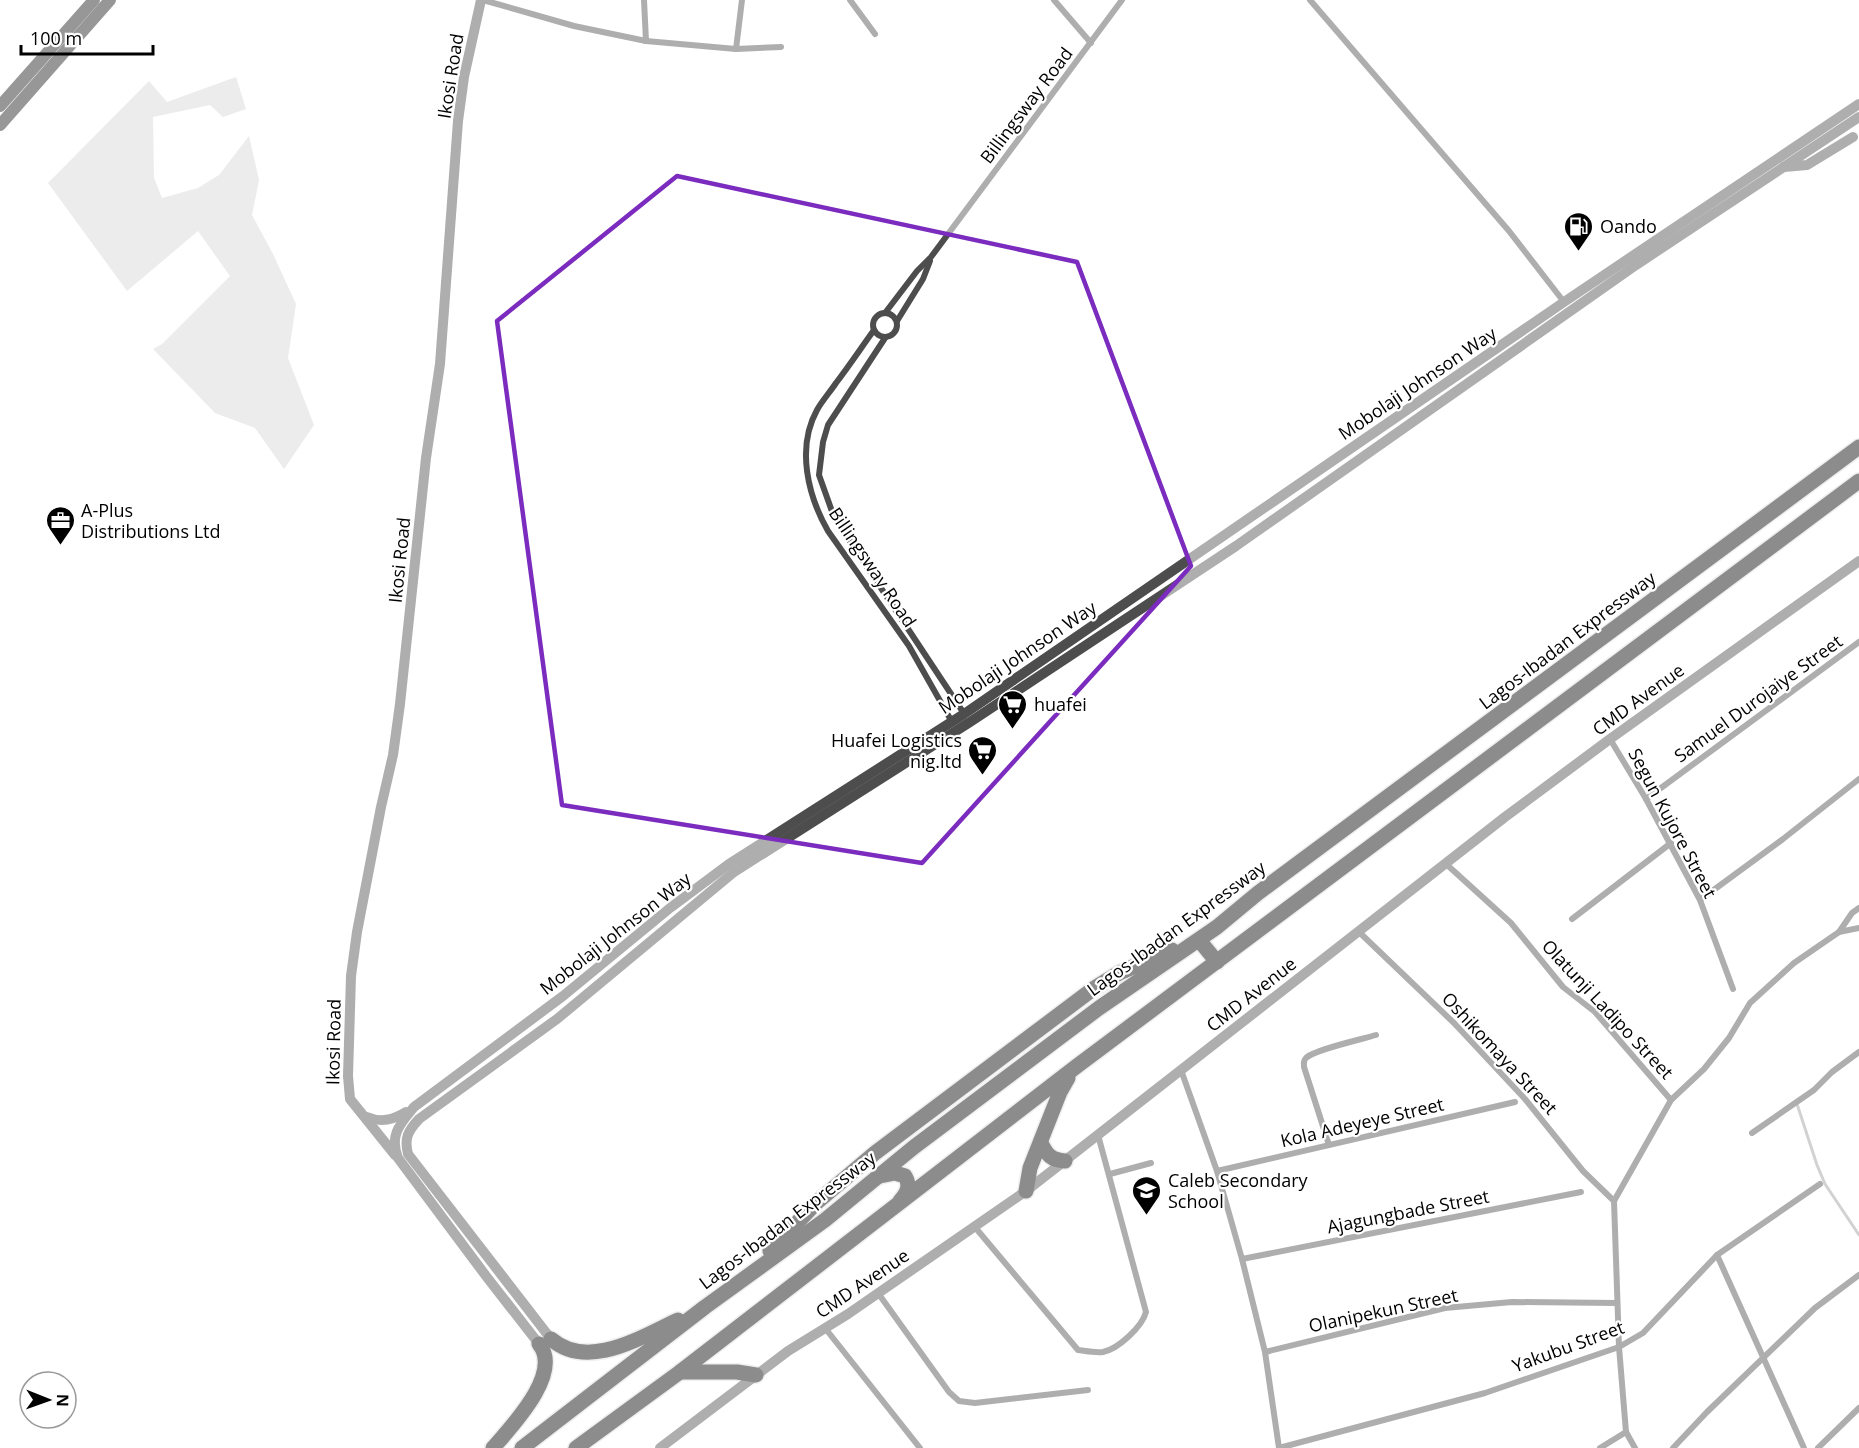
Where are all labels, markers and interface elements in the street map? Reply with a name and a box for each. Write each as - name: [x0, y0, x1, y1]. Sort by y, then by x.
- scale bar: [21, 18, 153, 56]
- text: 100 m: [30, 26, 82, 50]
- street label: Ikosi Road: [431, 32, 469, 120]
- street label: Billingsway Road: [974, 42, 1078, 168]
- fuel station icon: Oando: [1563, 210, 1595, 252]
- place label: Oando: [1600, 214, 1657, 238]
- street label: Mobolaji Johnson Way: [1333, 321, 1501, 445]
- place label: A-Plus Distributions Ltd: [81, 498, 220, 543]
- street label: Billingsway Road: [824, 502, 922, 632]
- office icon: A-Plus Distributions Ltd: [44, 504, 76, 546]
- street label: Ikosi Road: [383, 516, 415, 604]
- street label: Lagos-Ibadan Expressway: [1474, 565, 1661, 714]
- street label: Mobolaji Johnson Way: [933, 595, 1101, 719]
- street label: Samuel Durojaiye Street: [1669, 629, 1847, 767]
- street label: CMD Avenue: [1587, 658, 1689, 740]
- supermarket icon: huafei: [997, 688, 1029, 730]
- place label: huafei: [1034, 692, 1087, 716]
- place label: Huafei Logistics nig.ltd: [831, 728, 962, 773]
- supermarket icon: Huafei Logistics nig.ltd: [967, 734, 999, 776]
- street label: Segun Kujore Street: [1623, 744, 1723, 902]
- street label: Lagos-Ibadan Expressway: [1082, 854, 1271, 1001]
- street label: Mobolaji Johnson Way: [534, 866, 696, 1000]
- street label: Olatunji Ladipo Street: [1537, 934, 1679, 1084]
- street label: CMD Avenue: [1201, 951, 1301, 1037]
- street label: Oshikomaya Street: [1437, 987, 1563, 1119]
- street label: Ikosi Road: [320, 999, 346, 1085]
- street label: Kola Adeyeye Street: [1278, 1092, 1446, 1152]
- street label: Lagos-Ibadan Expressway: [694, 1145, 881, 1294]
- place label: Caleb Secondary School: [1168, 1168, 1309, 1213]
- school or university icon: Caleb Secondary School: [1131, 1174, 1163, 1216]
- street label: Ajagungbade Street: [1325, 1184, 1491, 1238]
- street label: CMD Avenue: [811, 1243, 913, 1323]
- street label: Olanipekun Street: [1306, 1282, 1460, 1338]
- street label: Yakubu Street: [1509, 1315, 1627, 1377]
- north arrow: [18, 1370, 78, 1430]
- text: N: [52, 1394, 74, 1407]

